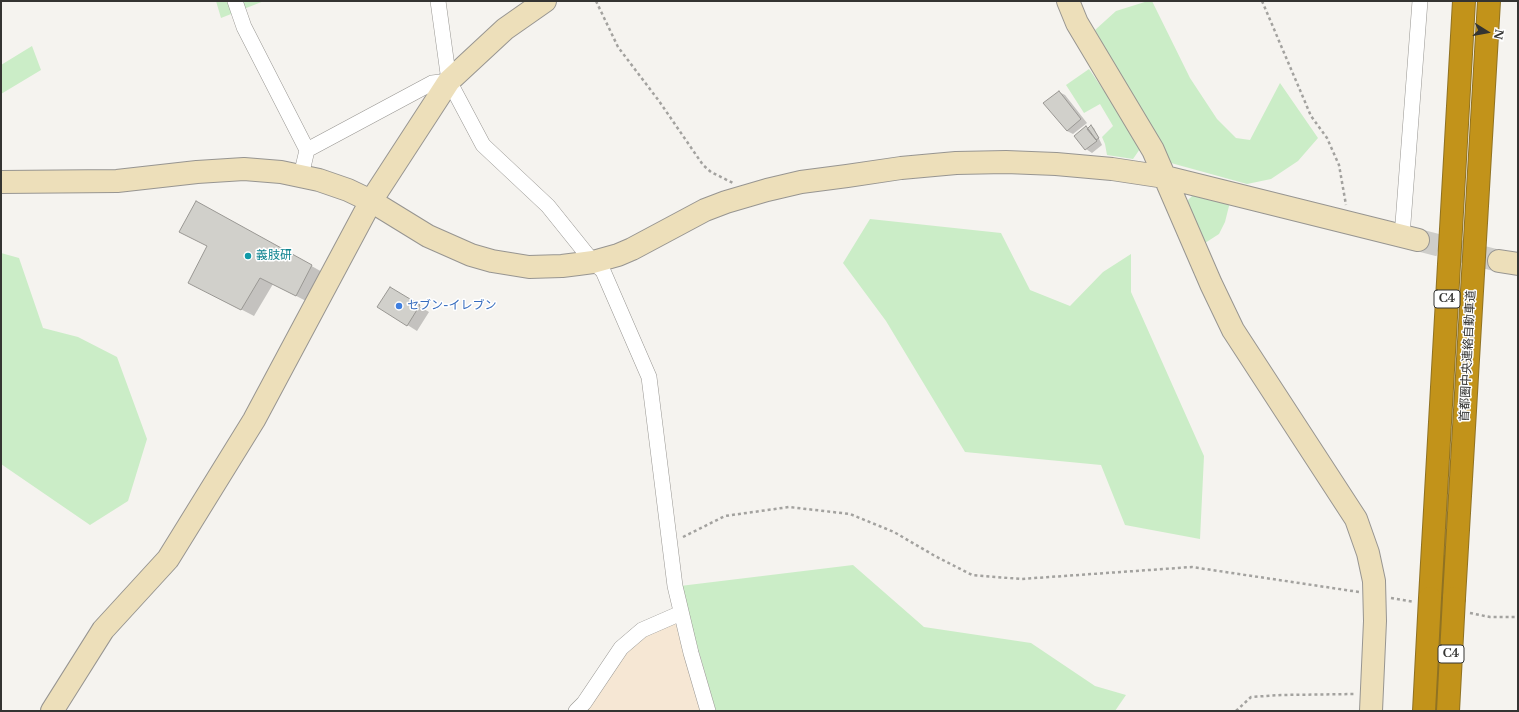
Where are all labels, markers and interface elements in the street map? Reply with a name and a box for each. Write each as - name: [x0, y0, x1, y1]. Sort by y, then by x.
- north arrow: [1467, 12, 1507, 52]
- text: N: [1491, 28, 1507, 41]
- place label: 義肢研: [256, 249, 292, 263]
- marker: 義肢研: [243, 251, 253, 261]
- road number: C4: [1434, 290, 1460, 308]
- street label: 首都圏中央連絡自動車道: [1457, 290, 1479, 422]
- place label: セブン-イレブン: [407, 299, 497, 313]
- marker: セブン-イレブン: [394, 301, 404, 311]
- road number: C4: [1438, 645, 1464, 663]

